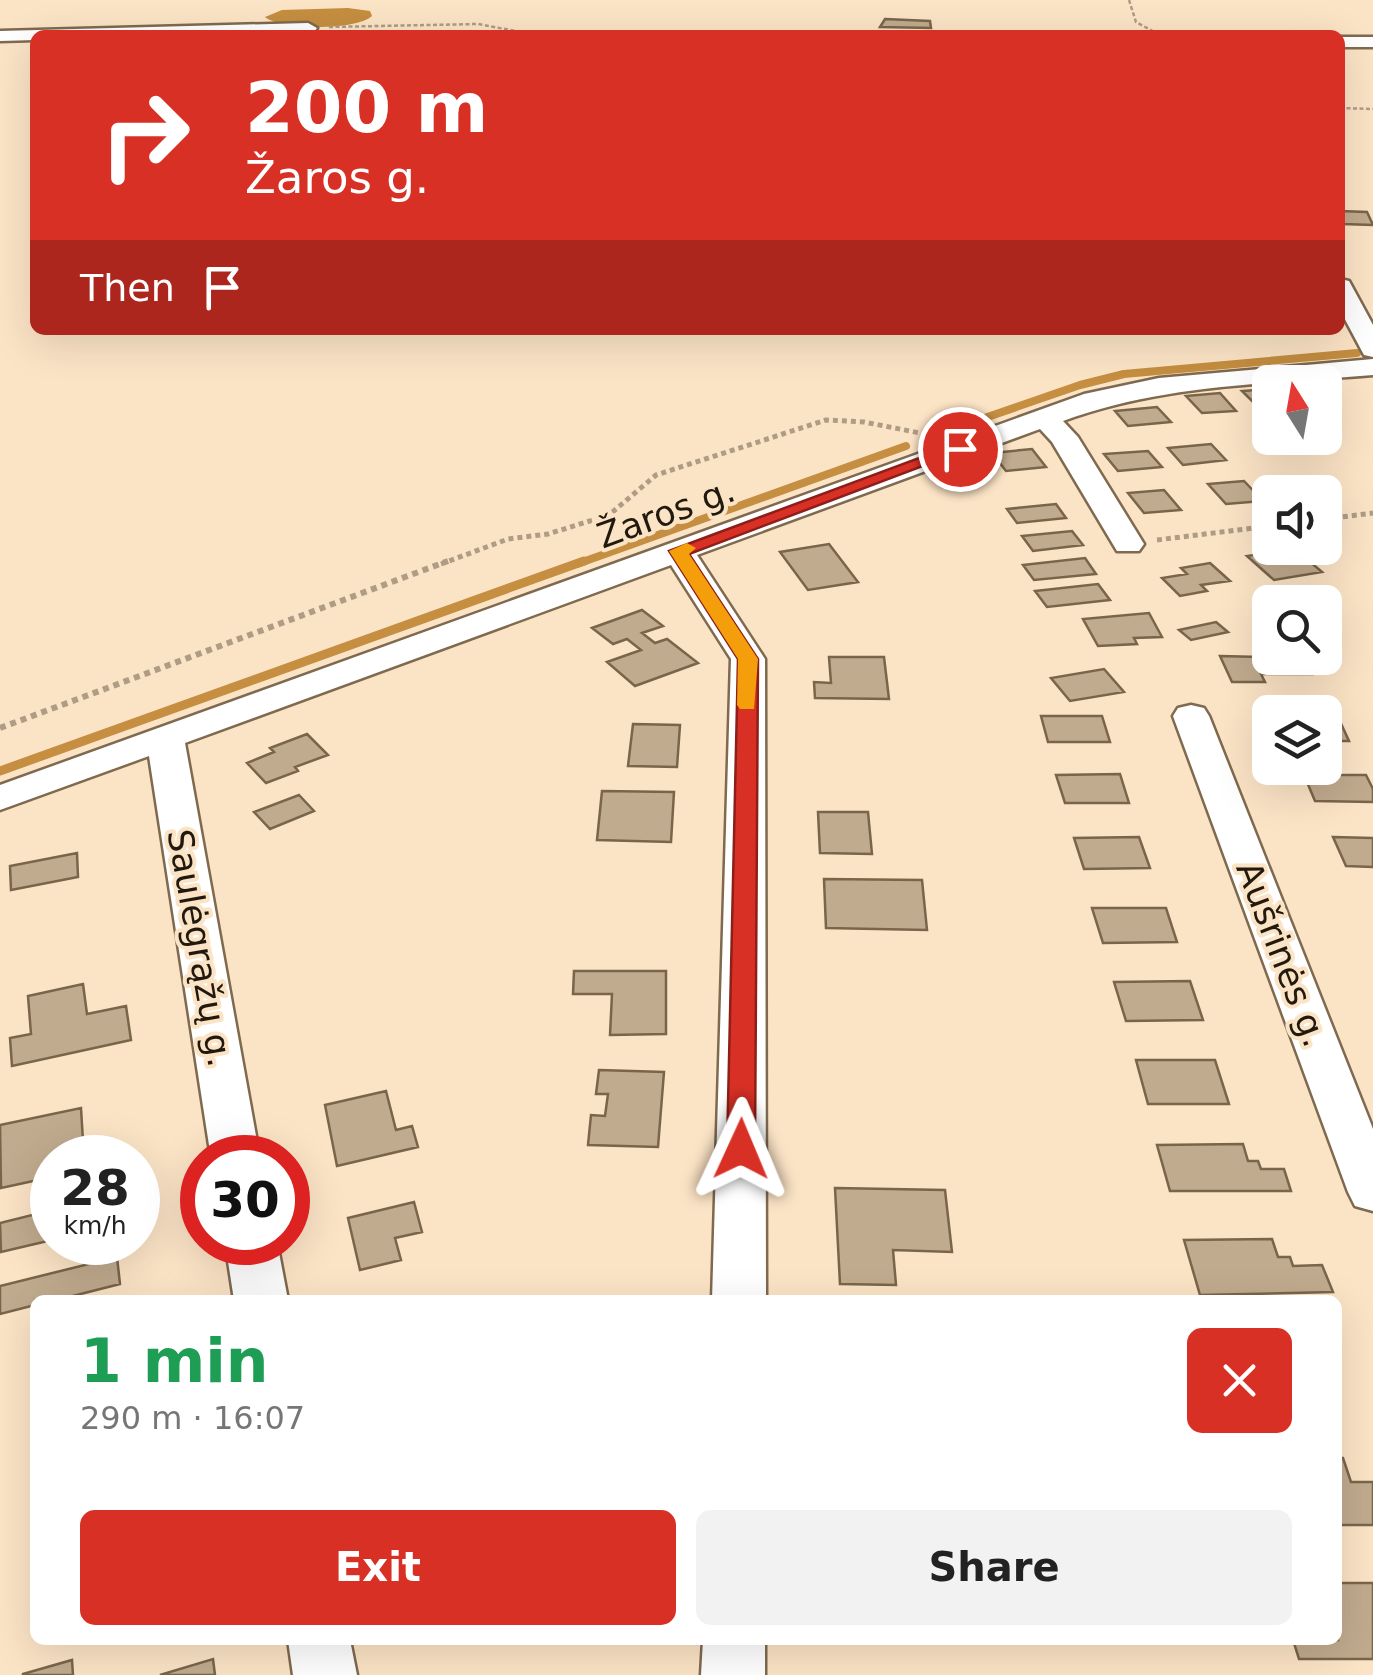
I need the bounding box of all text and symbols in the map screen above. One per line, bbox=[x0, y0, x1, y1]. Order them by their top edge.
text: 200 m bbox=[245, 67, 488, 149]
icon: right bbox=[80, 70, 210, 200]
text: Žaros g. bbox=[245, 151, 429, 204]
icon: arrive bbox=[195, 260, 250, 315]
text: Then bbox=[80, 266, 175, 310]
north arrow bbox=[1252, 365, 1342, 455]
map controls bbox=[1252, 365, 1342, 785]
pin bbox=[918, 407, 1003, 492]
icon: arrive bbox=[933, 422, 988, 477]
street label: Žaros g. bbox=[592, 469, 740, 556]
button: sound bbox=[1252, 475, 1342, 565]
button: search bbox=[1252, 585, 1342, 675]
button: layers bbox=[1252, 695, 1342, 785]
street label: Saulėgrąžų g. bbox=[159, 826, 241, 1070]
street label: Aušrinės g. bbox=[1228, 856, 1336, 1052]
position arrow bbox=[689, 1097, 793, 1201]
speed limit sign: 30 bbox=[180, 1135, 310, 1265]
text: 28 bbox=[60, 1159, 130, 1217]
text: km/h bbox=[63, 1211, 127, 1240]
text: 1 min bbox=[80, 1326, 268, 1396]
button: close bbox=[1187, 1328, 1292, 1433]
text: 290 m · 16:07 bbox=[80, 1399, 305, 1437]
button: Exit bbox=[80, 1510, 676, 1625]
button: Share bbox=[696, 1510, 1292, 1625]

